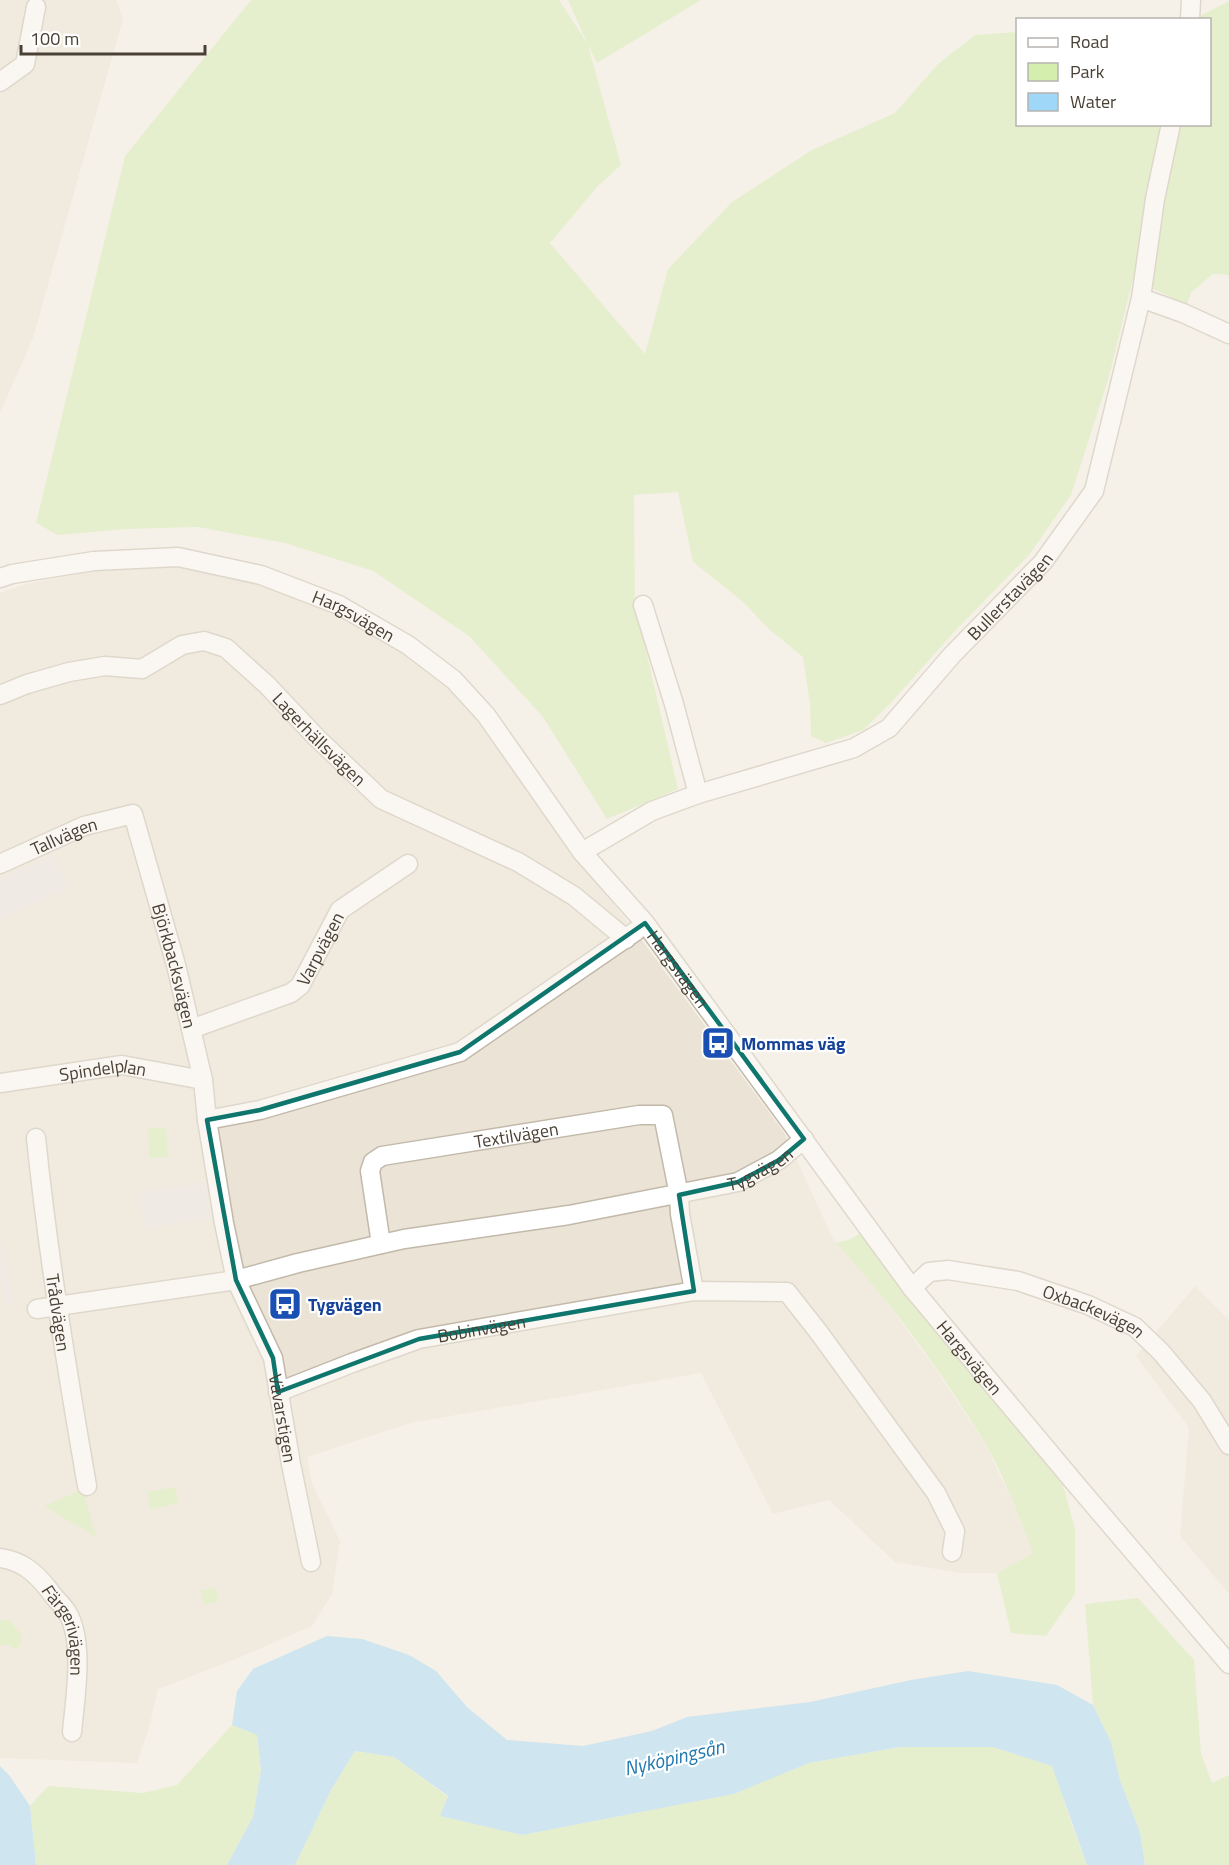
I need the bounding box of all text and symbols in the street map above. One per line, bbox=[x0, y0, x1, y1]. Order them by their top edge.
scale bar bbox=[21, 18, 206, 56]
legend bbox=[1016, 18, 1211, 126]
text: 100 m bbox=[30, 25, 79, 52]
text: Road bbox=[1070, 28, 1109, 55]
text: Park bbox=[1070, 58, 1105, 85]
text: Water bbox=[1070, 88, 1116, 115]
street label: Bullerstavägen bbox=[960, 547, 1059, 646]
street label: Hargsvägen bbox=[309, 583, 400, 648]
street label: Lagerhällsvägen bbox=[267, 686, 373, 792]
street label: Tallvägen bbox=[26, 810, 100, 862]
street label: Björkbacksvägen bbox=[146, 900, 204, 1031]
street label: Varpvägen bbox=[289, 907, 350, 990]
street label: Hargsvägen bbox=[641, 924, 716, 1013]
bus stop icon: Mommas väg bbox=[700, 1025, 736, 1061]
place label: Mommas väg bbox=[741, 1030, 846, 1057]
street label: Spindelplan bbox=[57, 1051, 149, 1088]
street label: Textilvägen bbox=[472, 1115, 560, 1155]
street label: Tygvägen bbox=[725, 1140, 799, 1197]
street label: Trådvägen bbox=[39, 1272, 78, 1353]
street label: Oxbackevägen bbox=[1039, 1277, 1152, 1344]
bus stop icon: Tygvägen bbox=[267, 1286, 303, 1322]
place label: Tygvägen bbox=[308, 1291, 382, 1318]
street label: Bobinvägen bbox=[435, 1307, 528, 1349]
street label: Hargsvägen bbox=[931, 1314, 1009, 1401]
street label: Vävarstigen bbox=[262, 1372, 304, 1465]
street label: Färgerivägen bbox=[35, 1579, 91, 1676]
water label: Nyköpingsån bbox=[621, 1730, 728, 1784]

